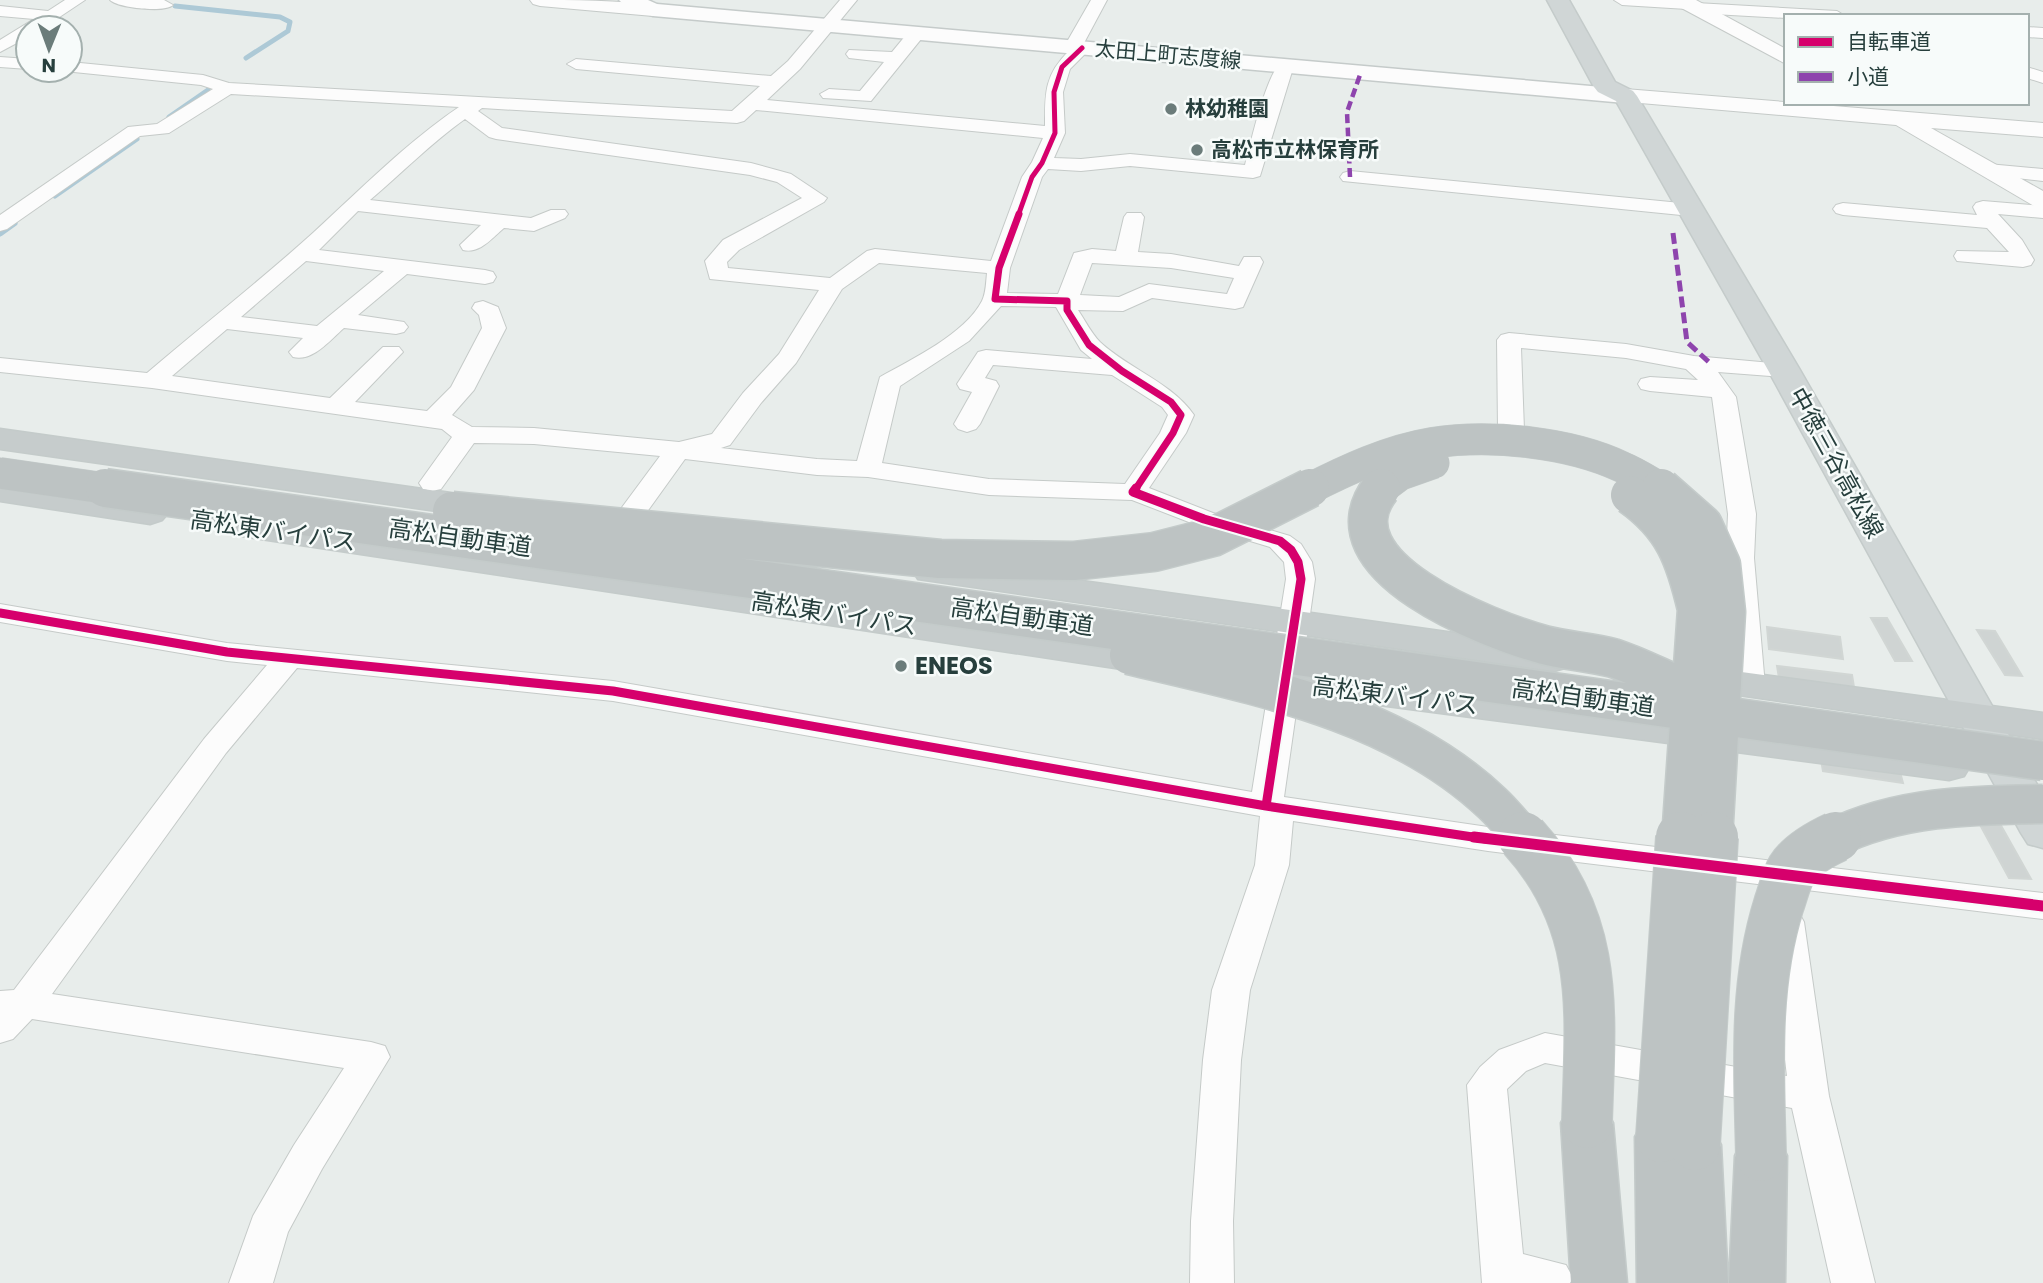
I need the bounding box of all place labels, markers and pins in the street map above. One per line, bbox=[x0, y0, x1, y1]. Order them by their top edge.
place label: 林幼稚園 bbox=[1185, 94, 1269, 123]
marker: 林幼稚園 bbox=[1163, 101, 1179, 117]
place label: 高松市立林保育所 bbox=[1211, 135, 1379, 164]
marker: 高松市立林保育所 bbox=[1189, 142, 1205, 158]
place label: ENEOS bbox=[915, 649, 993, 682]
marker: ENEOS bbox=[893, 658, 909, 674]

